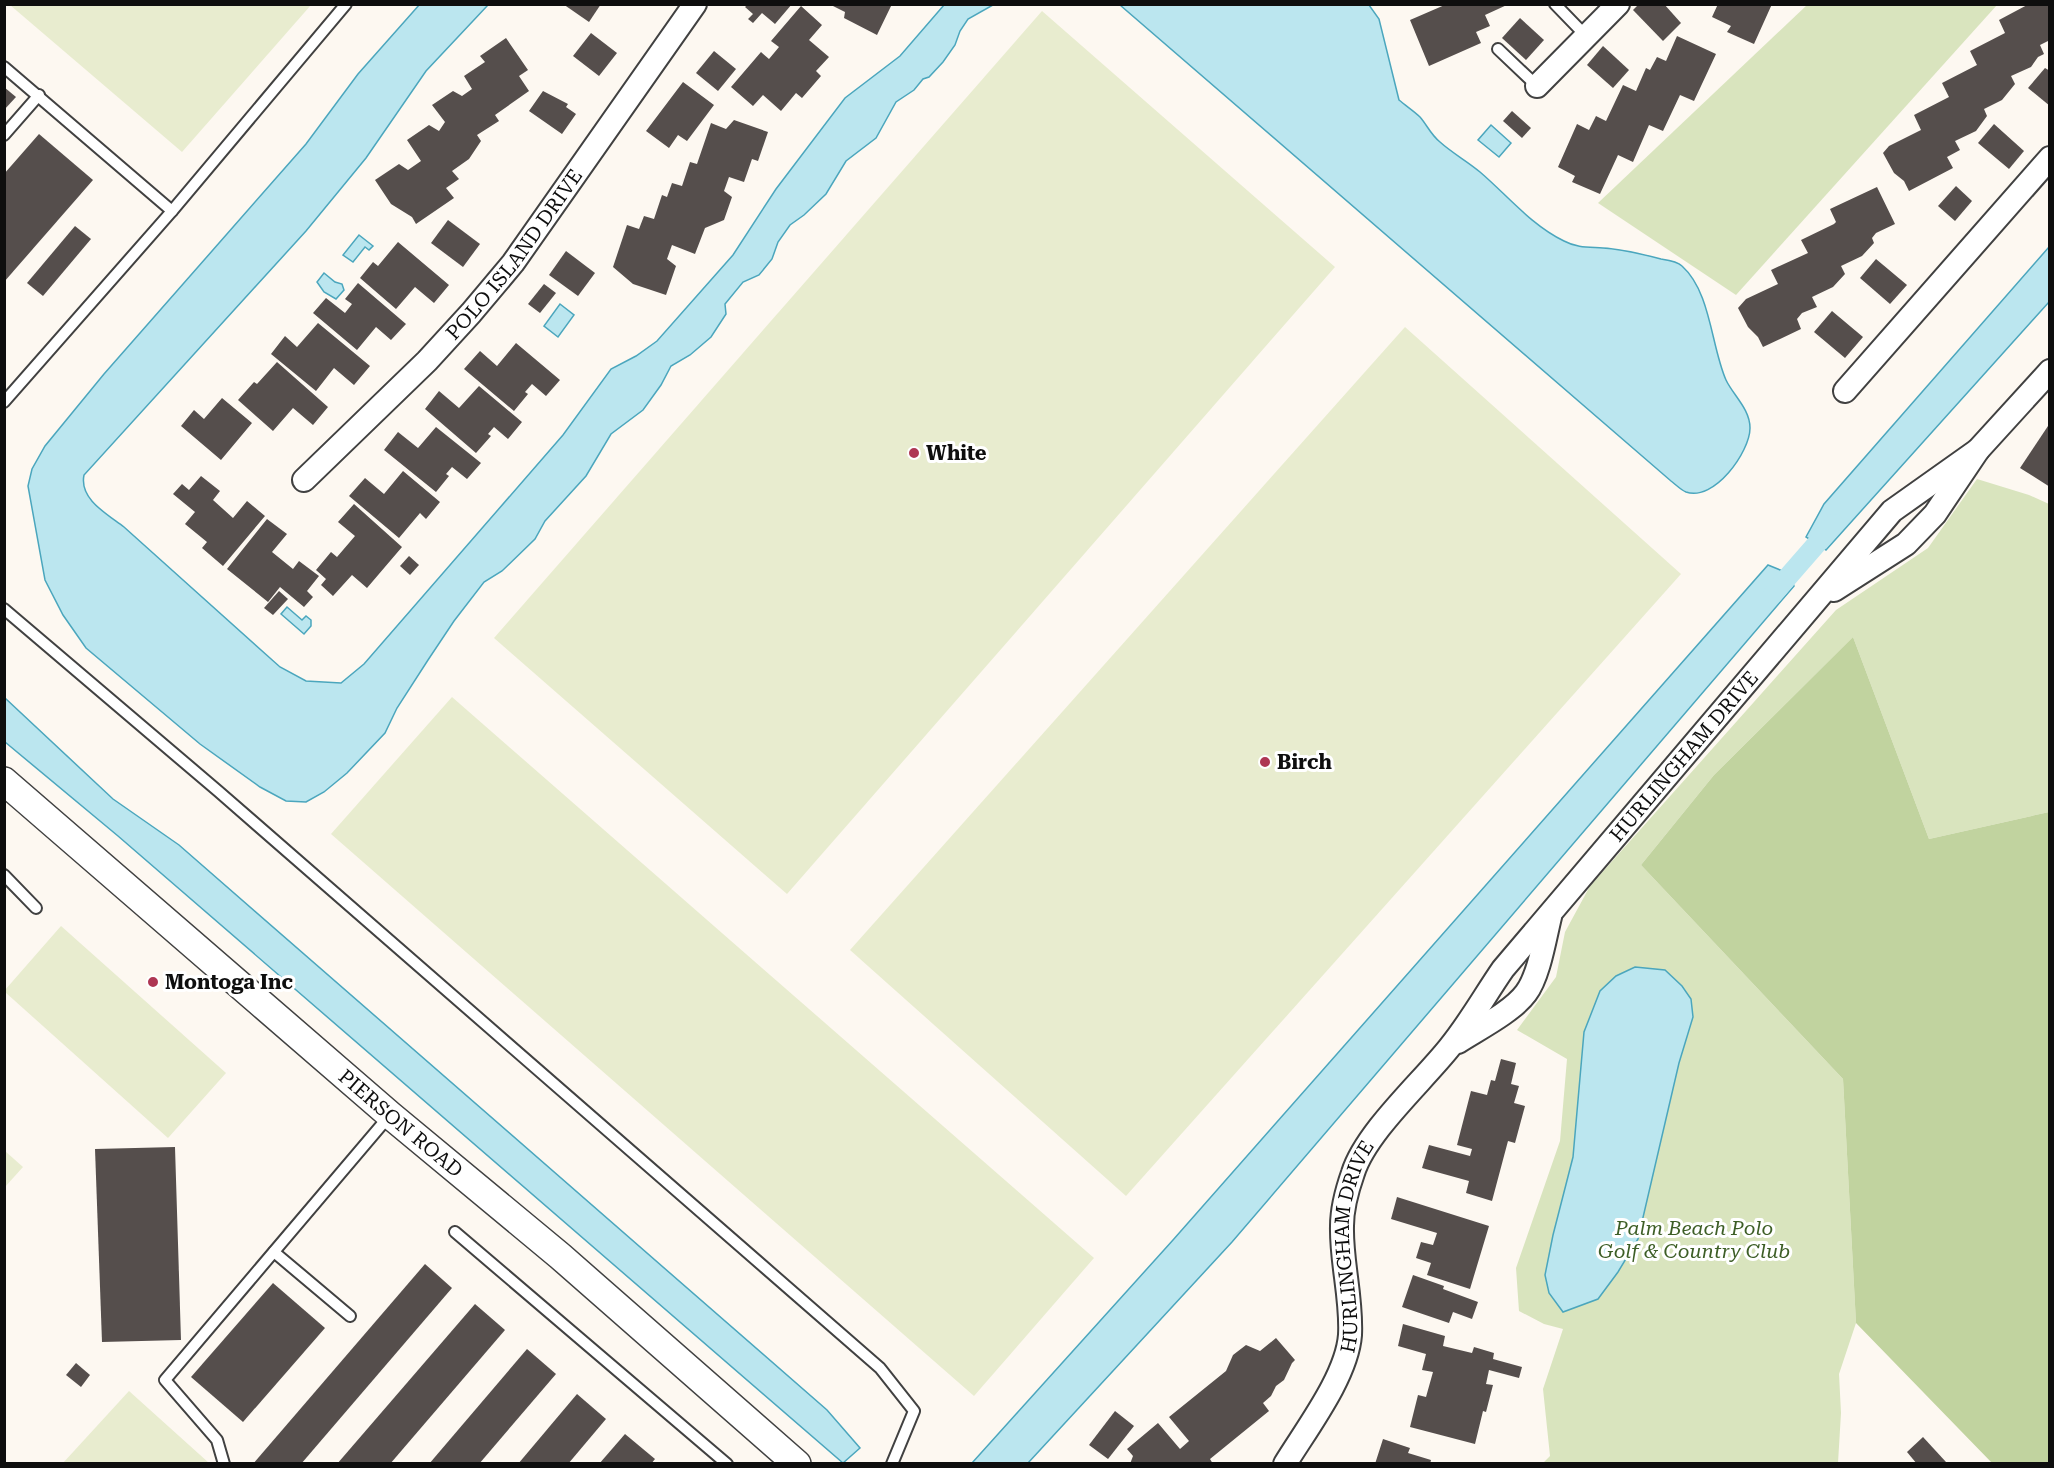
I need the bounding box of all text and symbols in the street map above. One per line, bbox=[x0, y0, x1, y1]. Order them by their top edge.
street label: POLO ISLAND DRIVE bbox=[441, 164, 587, 345]
place label: White bbox=[926, 441, 987, 465]
marker: White bbox=[907, 446, 921, 460]
street label: HURLINGHAM DRIVE bbox=[1605, 666, 1763, 846]
place label: Birch bbox=[1277, 750, 1333, 774]
marker: Birch bbox=[1258, 755, 1272, 769]
place label: Montoga Inc bbox=[165, 970, 293, 994]
marker: Montoga Inc bbox=[146, 975, 160, 989]
street label: PIERSON ROAD bbox=[334, 1064, 468, 1182]
street label: HURLINGHAM DRIVE bbox=[1330, 1136, 1379, 1355]
park label: Palm Beach Polo Golf & Country Club bbox=[1598, 1216, 1790, 1263]

